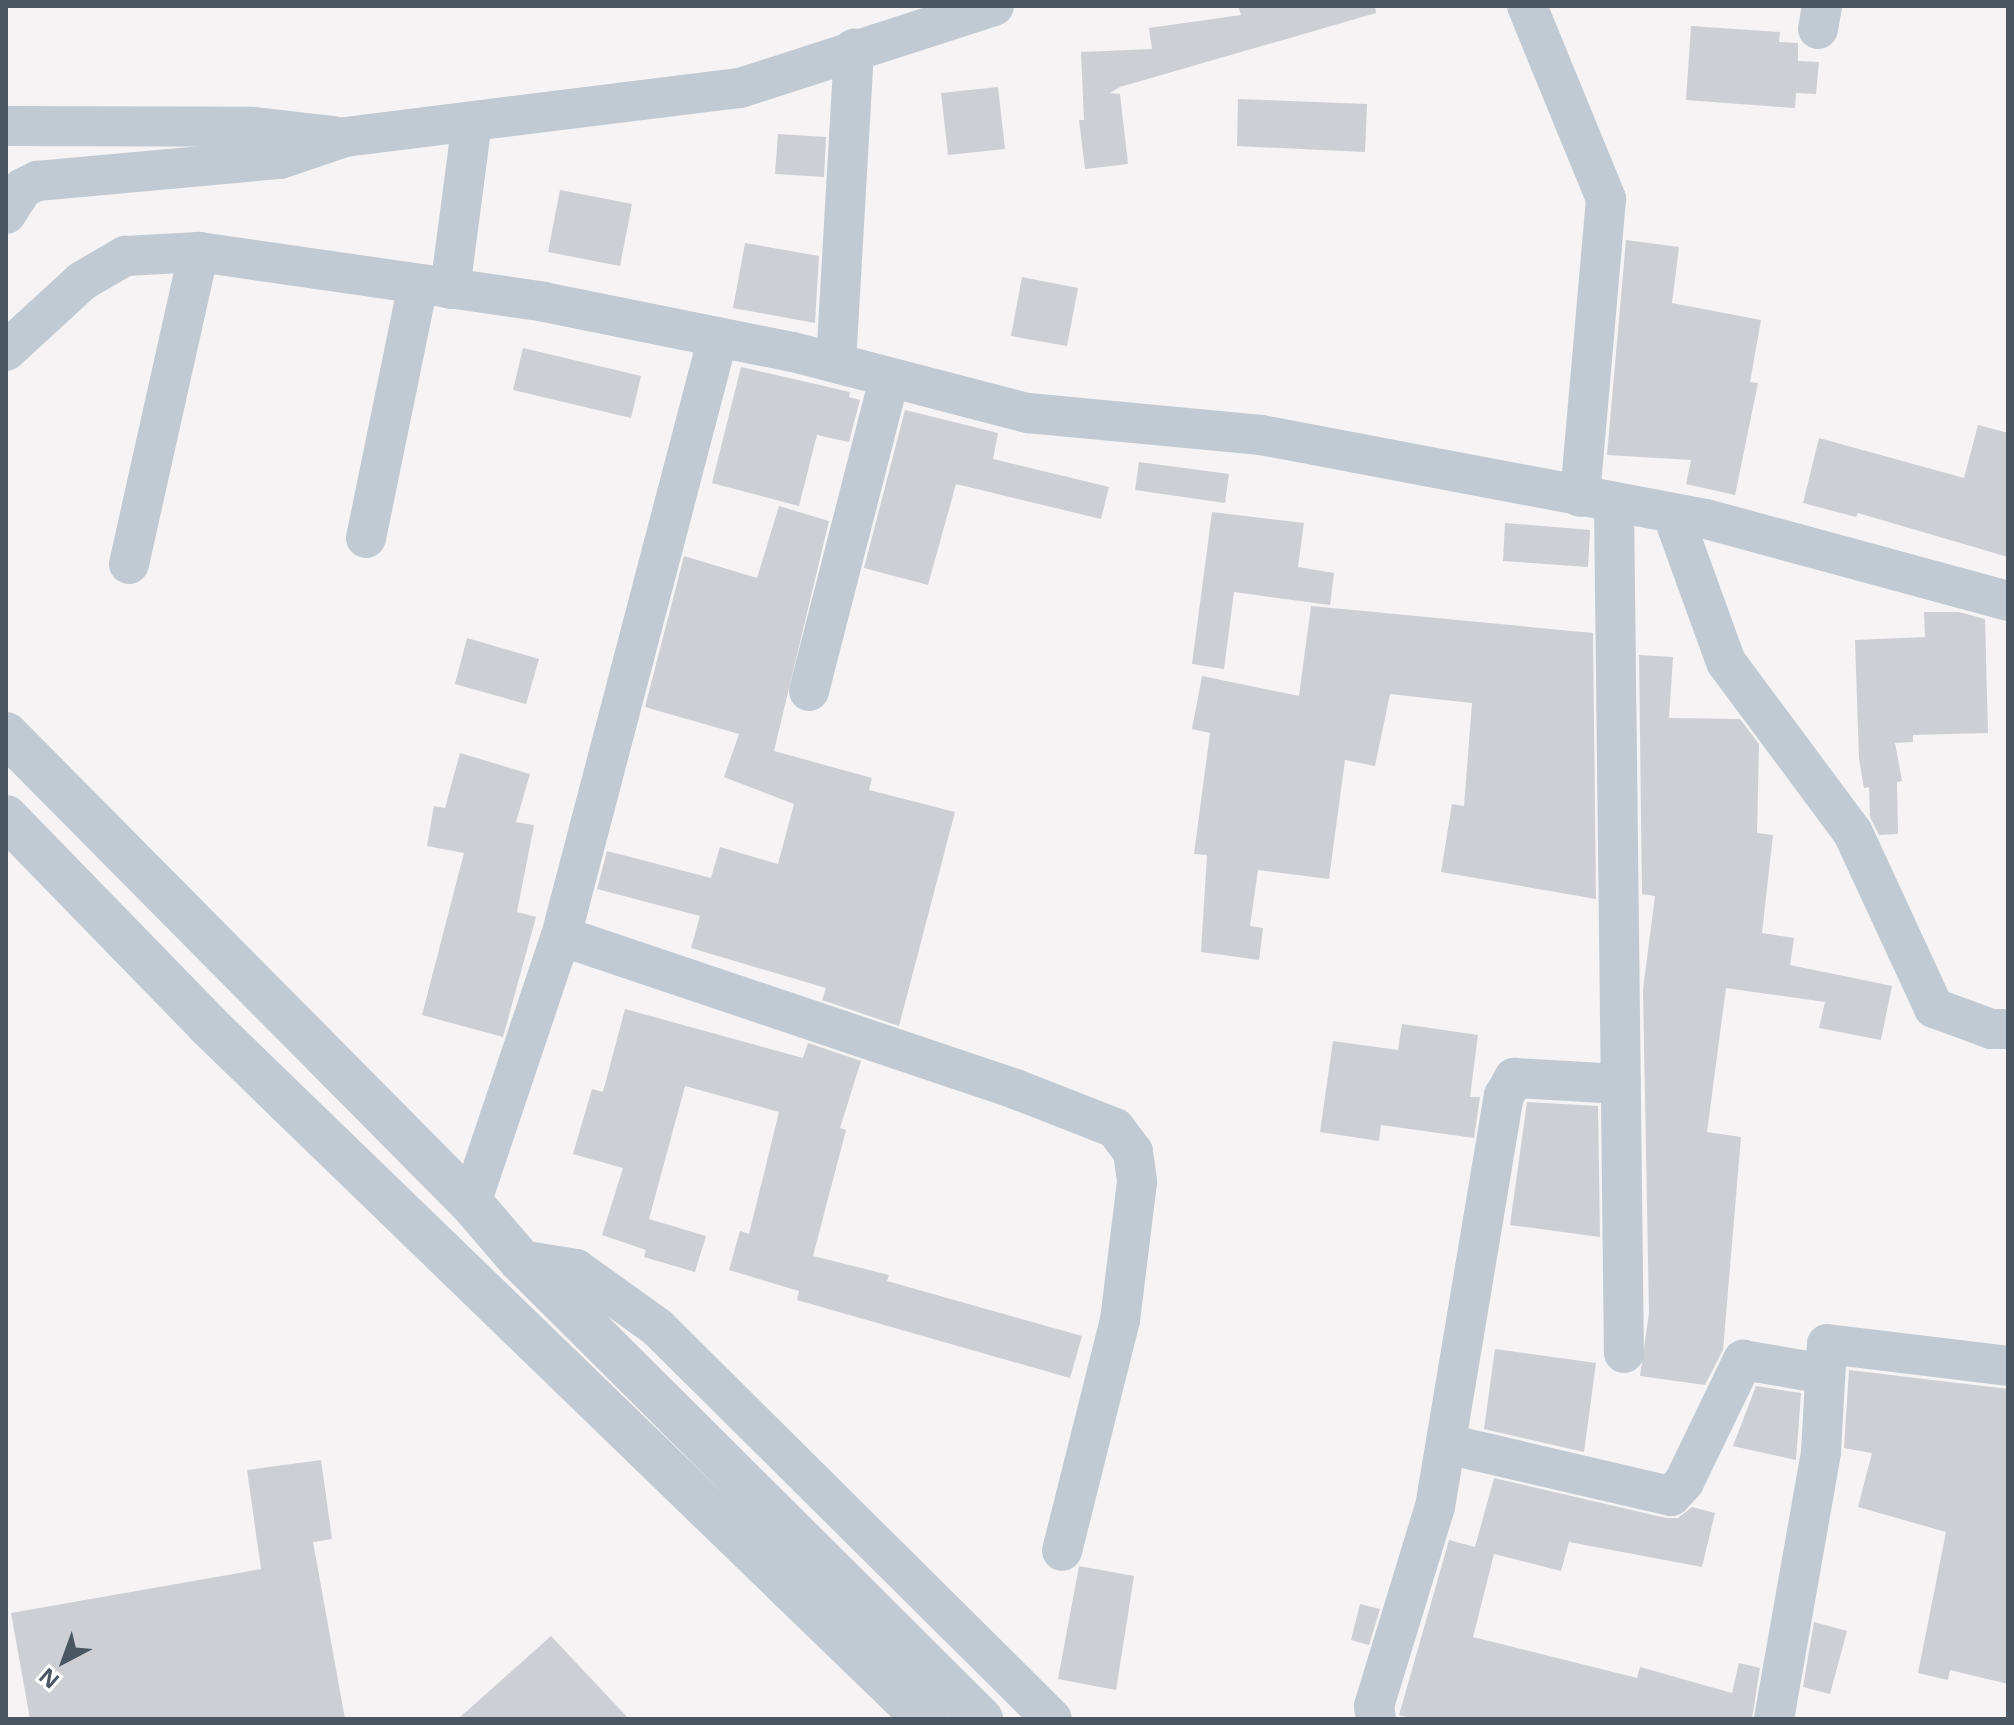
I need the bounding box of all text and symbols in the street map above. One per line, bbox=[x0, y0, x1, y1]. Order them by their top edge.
north arrow bbox=[24, 1621, 104, 1701]
text: N bbox=[32, 1662, 65, 1696]

